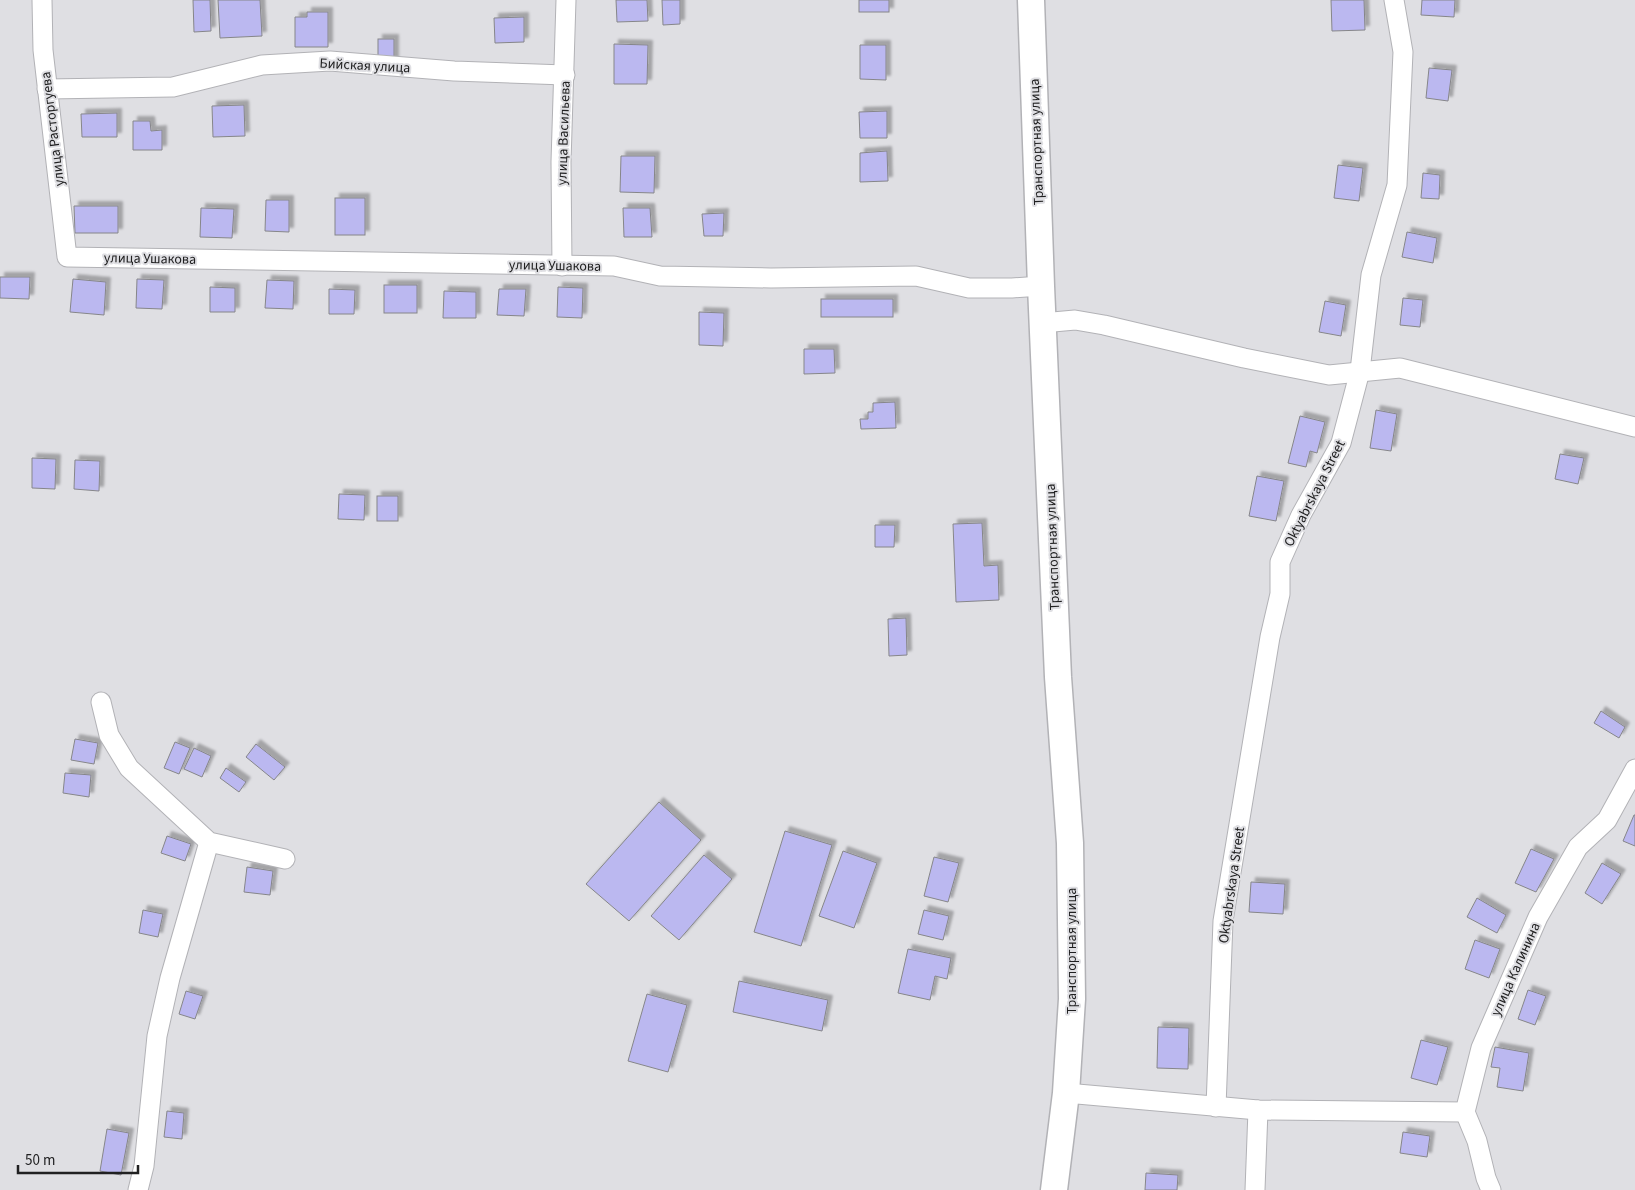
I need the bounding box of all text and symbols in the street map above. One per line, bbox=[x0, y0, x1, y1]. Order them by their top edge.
street label: Бийская улица bbox=[319, 54, 411, 78]
street label: улица Расторгуева bbox=[36, 71, 70, 187]
street label: Транспортная улица bbox=[1025, 78, 1049, 206]
street label: улица Васильева bbox=[552, 80, 576, 186]
street label: улица Ушакова bbox=[104, 248, 196, 270]
street label: улица Ушакова bbox=[509, 255, 601, 277]
street label: Oktyabrskaya Street bbox=[1279, 436, 1351, 550]
street label: Транспортная улица bbox=[1041, 483, 1065, 611]
street label: Oktyabrskaya Street bbox=[1214, 825, 1250, 945]
street label: Транспортная улица bbox=[1062, 888, 1082, 1014]
street label: улица Калинина bbox=[1486, 919, 1546, 1019]
scale bar bbox=[18, 1142, 138, 1174]
text: 50 m bbox=[25, 1150, 55, 1171]

